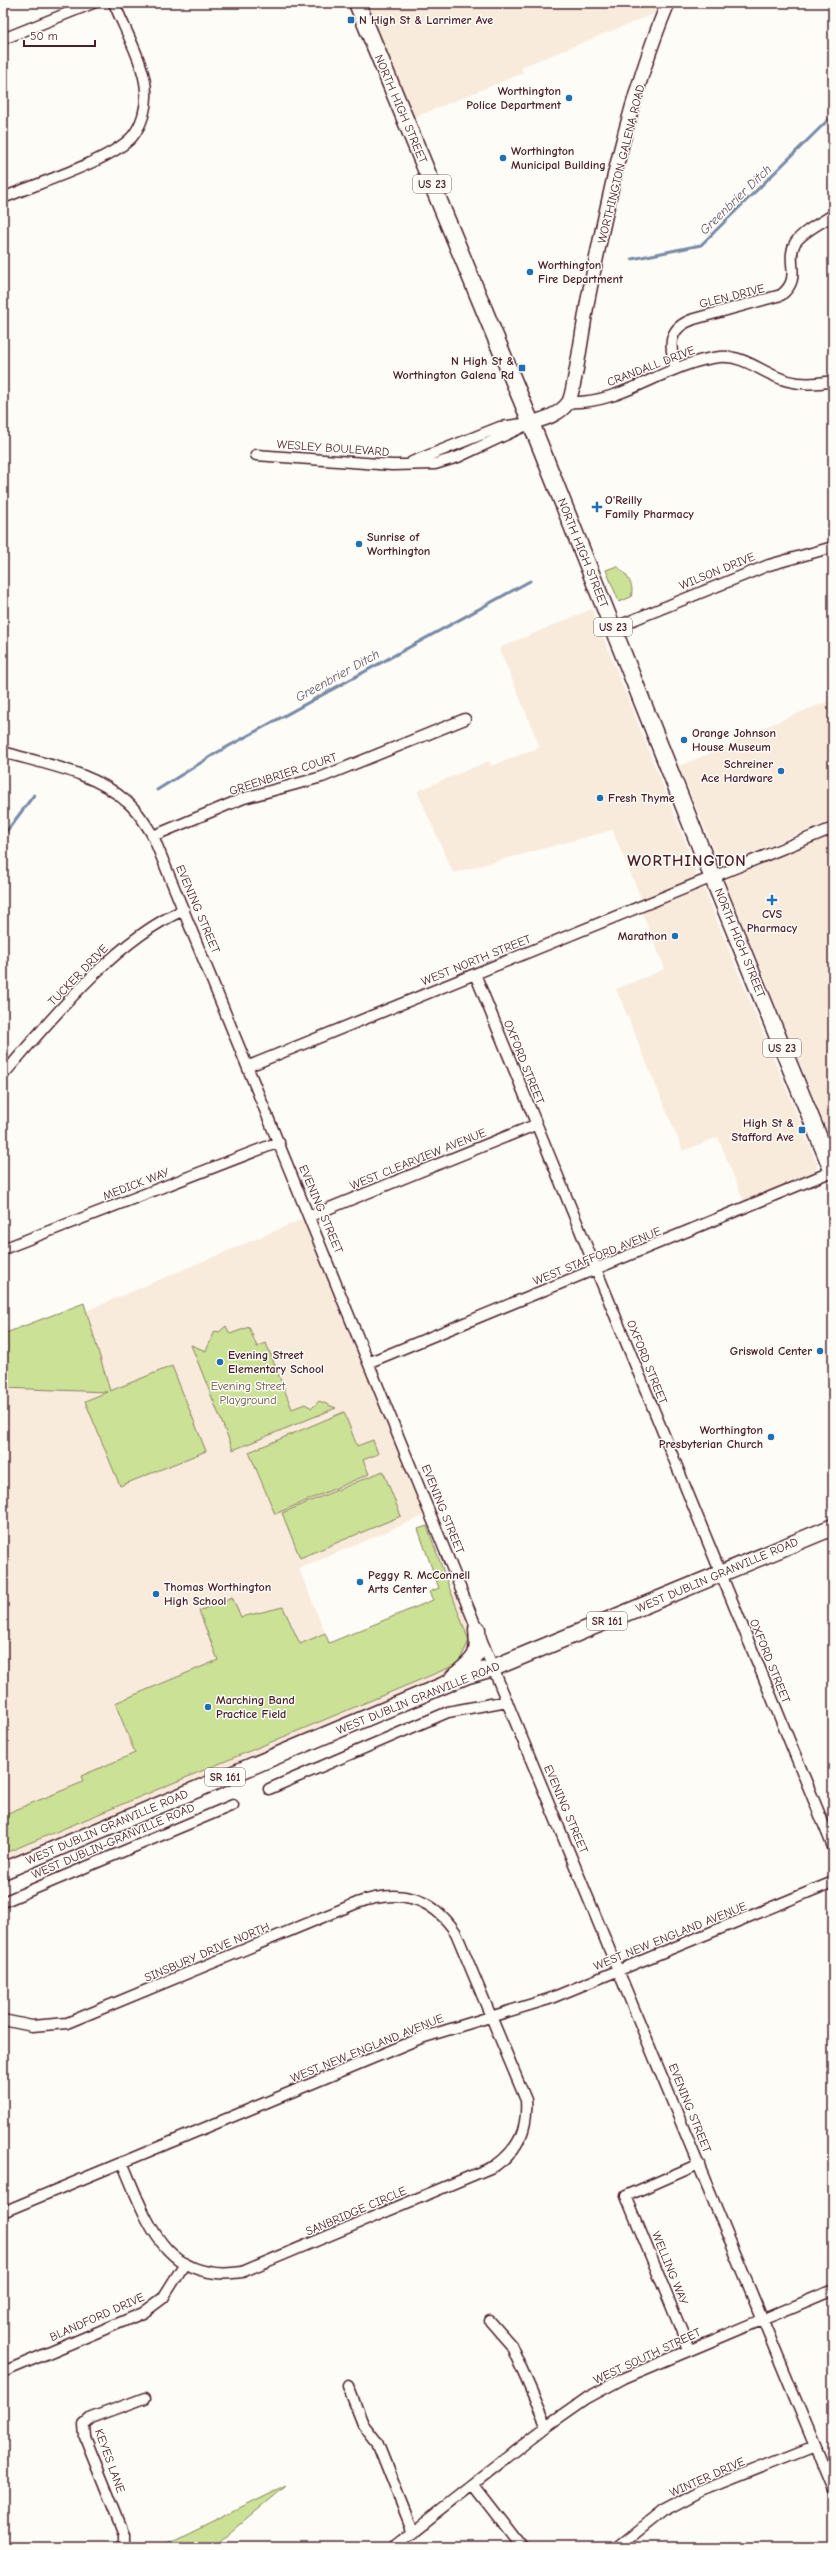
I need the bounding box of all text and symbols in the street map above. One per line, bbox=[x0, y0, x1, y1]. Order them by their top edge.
place label: N High St & Larrimer Ave bbox=[359, 13, 493, 27]
marker: N High St & Larrimer Ave bbox=[346, 15, 356, 25]
scale bar bbox=[24, 22, 95, 48]
text: 50 m bbox=[30, 29, 58, 43]
street label: NORTH HIGH STREET bbox=[372, 53, 431, 166]
street label: WORTHINGTON GALENA ROAD bbox=[594, 83, 648, 245]
place label: Worthington Police Department bbox=[466, 84, 562, 112]
marker: Worthington Police Department bbox=[564, 93, 574, 103]
place label: Worthington Municipal Building bbox=[511, 144, 606, 172]
marker: Worthington Municipal Building bbox=[498, 153, 508, 163]
water label: Greenbrier Ditch bbox=[696, 161, 774, 237]
road number: US 23 bbox=[413, 175, 451, 193]
place label: Worthington Fire Department bbox=[538, 258, 624, 286]
marker: Worthington Fire Department bbox=[525, 267, 535, 277]
street label: GLEN DRIVE bbox=[698, 281, 766, 311]
street label: CRANDALL DRIVE bbox=[605, 343, 697, 389]
place label: N High St & Worthington Galena Rd bbox=[393, 354, 514, 382]
marker: N High St & Worthington Galena Rd bbox=[517, 363, 527, 373]
street label: WESLEY BOULEVARD bbox=[276, 437, 390, 459]
place label: O'Reilly Family Pharmacy bbox=[605, 493, 694, 521]
street label: NORTH HIGH STREET bbox=[555, 496, 612, 610]
marker: O'Reilly Family Pharmacy bbox=[592, 502, 602, 512]
place label: Sunrise of Worthington bbox=[367, 530, 430, 558]
marker: Sunrise of Worthington bbox=[354, 539, 364, 549]
street label: WILSON DRIVE bbox=[677, 549, 757, 593]
road number: US 23 bbox=[594, 618, 632, 636]
water label: Greenbrier Ditch bbox=[293, 646, 382, 705]
place label: Orange Johnson House Museum bbox=[692, 726, 776, 754]
marker: Orange Johnson House Museum bbox=[679, 735, 689, 745]
street label: GREENBRIER COURT bbox=[227, 750, 339, 798]
place label: Schreiner Ace Hardware bbox=[701, 757, 773, 785]
marker: Schreiner Ace Hardware bbox=[776, 766, 786, 776]
place label: Fresh Thyme bbox=[608, 791, 675, 805]
marker: Fresh Thyme bbox=[595, 793, 605, 803]
district label: WORTHINGTON bbox=[627, 852, 747, 870]
street label: EVENING STREET bbox=[173, 863, 223, 956]
street label: NORTH HIGH STREET bbox=[712, 886, 769, 1000]
marker: CVS Pharmacy bbox=[767, 895, 777, 905]
place label: CVS Pharmacy bbox=[747, 907, 798, 935]
place label: Marathon bbox=[618, 929, 667, 943]
street label: WEST NORTH STREET bbox=[419, 931, 534, 988]
marker: Marathon bbox=[670, 931, 680, 941]
street label: TUCKER DRIVE bbox=[45, 941, 111, 1009]
street label: OXFORD STREET bbox=[501, 1018, 548, 1107]
road number: US 23 bbox=[763, 1039, 801, 1057]
place label: High St & Stafford Ave bbox=[732, 1116, 794, 1144]
street label: WEST CLEARVIEW AVENUE bbox=[348, 1125, 488, 1193]
marker: High St & Stafford Ave bbox=[797, 1125, 807, 1135]
street label: EVENING STREET bbox=[296, 1163, 346, 1256]
street label: MEDICK WAY bbox=[101, 1165, 172, 1203]
street label: WEST STAFFORD AVENUE bbox=[531, 1224, 663, 1288]
street label: OXFORD STREET bbox=[624, 1318, 671, 1407]
place label: Griswold Center bbox=[730, 1344, 812, 1358]
marker: Griswold Center bbox=[815, 1346, 825, 1356]
place label: Evening Street Elementary School bbox=[228, 1348, 324, 1376]
marker: Evening Street Elementary School bbox=[215, 1357, 225, 1367]
park label: Evening Street Playground bbox=[211, 1379, 286, 1407]
place label: Worthington Presbyterian Church bbox=[659, 1423, 763, 1451]
marker: Worthington Presbyterian Church bbox=[766, 1432, 776, 1442]
street label: EVENING STREET bbox=[419, 1462, 468, 1556]
street label: WEST DUBLIN GRANVILLE ROAD bbox=[634, 1534, 800, 1616]
place label: Peggy R. McConnell Arts Center bbox=[368, 1568, 470, 1596]
marker: Peggy R. McConnell Arts Center bbox=[355, 1577, 365, 1587]
place label: Thomas Worthington High School bbox=[164, 1580, 271, 1608]
marker: Thomas Worthington High School bbox=[151, 1589, 161, 1599]
road number: SR 161 bbox=[587, 1612, 627, 1630]
street label: OXFORD STREET bbox=[747, 1617, 794, 1706]
street label: WEST DUBLIN GRANVILLE ROAD bbox=[334, 1659, 502, 1737]
place label: Marching Band Practice Field bbox=[216, 1693, 295, 1721]
marker: Marching Band Practice Field bbox=[203, 1702, 213, 1712]
street label: EVENING STREET bbox=[541, 1763, 591, 1856]
road number: SR 161 bbox=[205, 1768, 245, 1786]
street label: WEST DUBLIN GRANVILLE ROAD bbox=[24, 1786, 190, 1868]
street label: WEST DUBLIN-GRANVILLE ROAD bbox=[29, 1800, 197, 1882]
street label: WEST NEW ENGLAND AVENUE bbox=[591, 1899, 749, 1973]
street label: SINSBURY DRIVE NORTH bbox=[142, 1919, 272, 1985]
street label: WEST NEW ENGLAND AVENUE bbox=[288, 2011, 446, 2085]
street label: EVENING STREET bbox=[666, 2061, 715, 2155]
street label: SANBRIDGE CIRCLE bbox=[304, 2183, 408, 2239]
street label: WELLING WAY bbox=[649, 2229, 691, 2308]
street label: BLANDFORD DRIVE bbox=[48, 2290, 146, 2344]
street label: WEST SOUTH STREET bbox=[591, 2325, 704, 2387]
street label: KEYES LANE bbox=[92, 2427, 128, 2495]
street label: WINTER DRIVE bbox=[667, 2454, 747, 2500]

